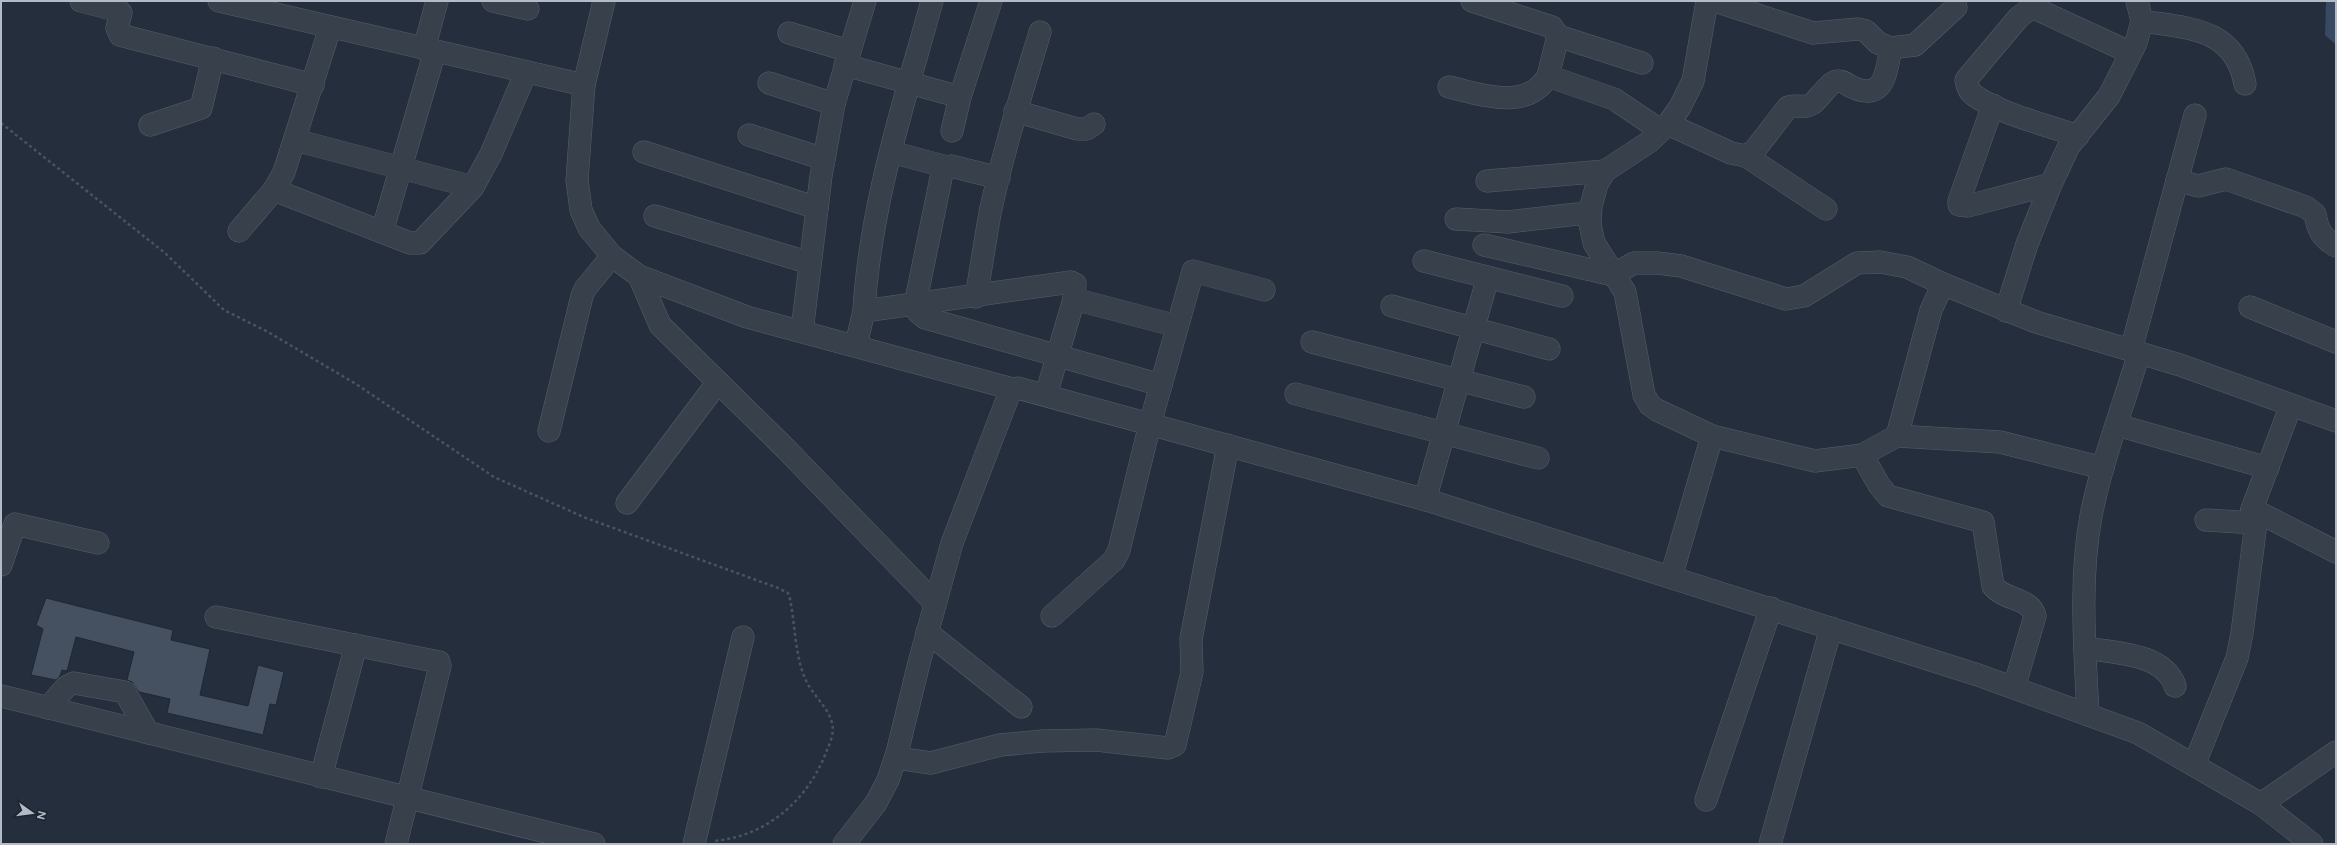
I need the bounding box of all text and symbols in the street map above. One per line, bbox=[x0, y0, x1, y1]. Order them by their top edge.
north arrow bbox=[12, 793, 52, 833]
text: N bbox=[34, 810, 49, 821]

